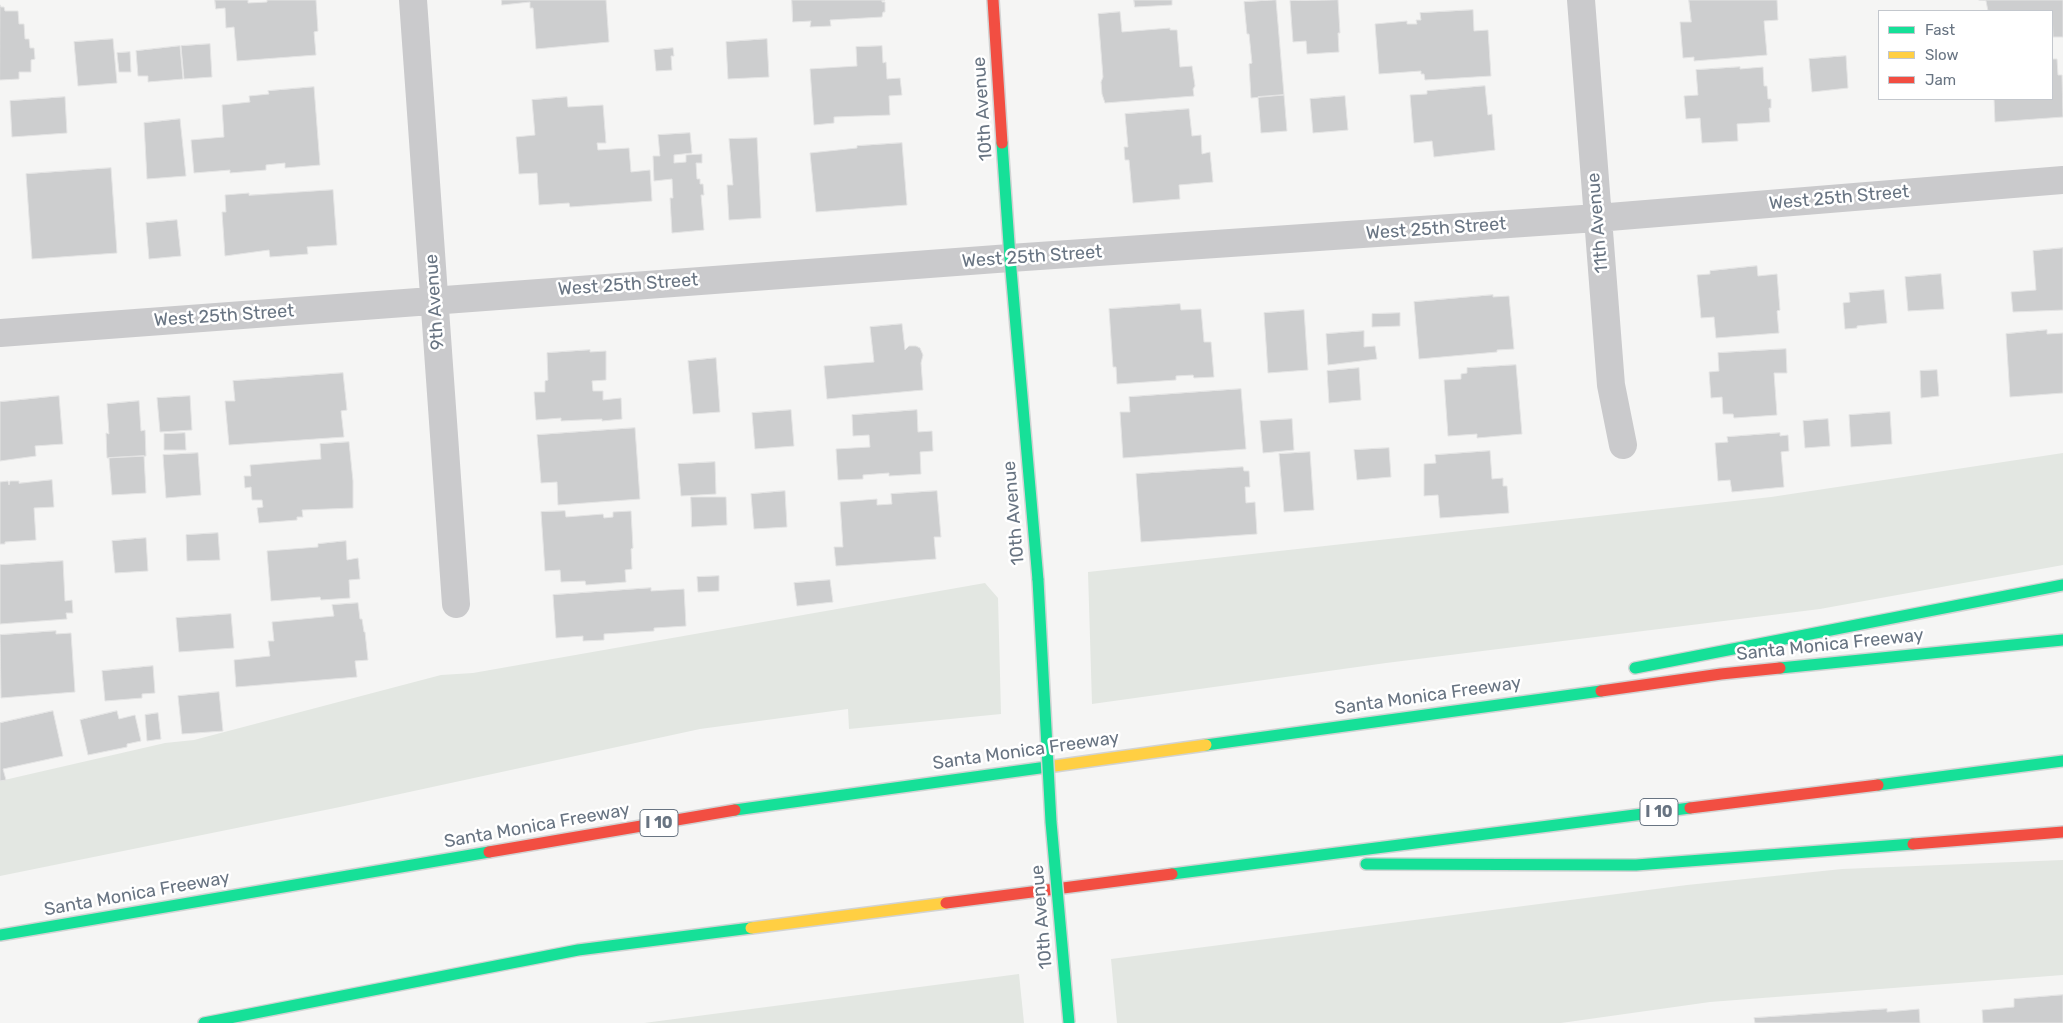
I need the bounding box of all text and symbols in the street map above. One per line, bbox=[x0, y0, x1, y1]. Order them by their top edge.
legend bbox=[1878, 10, 2053, 100]
text: Fast bbox=[1925, 21, 1955, 39]
text: Slow bbox=[1925, 46, 1958, 64]
street label: 10th Avenue bbox=[969, 56, 997, 162]
text: Jam bbox=[1925, 71, 1956, 89]
street label: 11th Avenue bbox=[1583, 172, 1613, 274]
street label: West 25th Street bbox=[1768, 181, 1910, 215]
street label: West 25th Street bbox=[1365, 213, 1507, 245]
street label: West 25th Street bbox=[961, 241, 1103, 273]
street label: 9th Avenue bbox=[421, 253, 449, 351]
street label: West 25th Street bbox=[557, 269, 699, 301]
street label: West 25th Street bbox=[153, 300, 295, 332]
street label: 10th Avenue bbox=[999, 460, 1029, 566]
street label: Santa Monica Freeway bbox=[1735, 624, 1925, 666]
street label: Santa Monica Freeway bbox=[1333, 672, 1523, 720]
street label: Santa Monica Freeway bbox=[931, 727, 1121, 775]
street label: Santa Monica Freeway bbox=[442, 799, 632, 853]
road number: I 10 bbox=[1640, 799, 1678, 826]
road number: I 10 bbox=[640, 810, 678, 836]
street label: 10th Avenue bbox=[1027, 864, 1057, 970]
street label: Santa Monica Freeway bbox=[42, 867, 232, 921]

